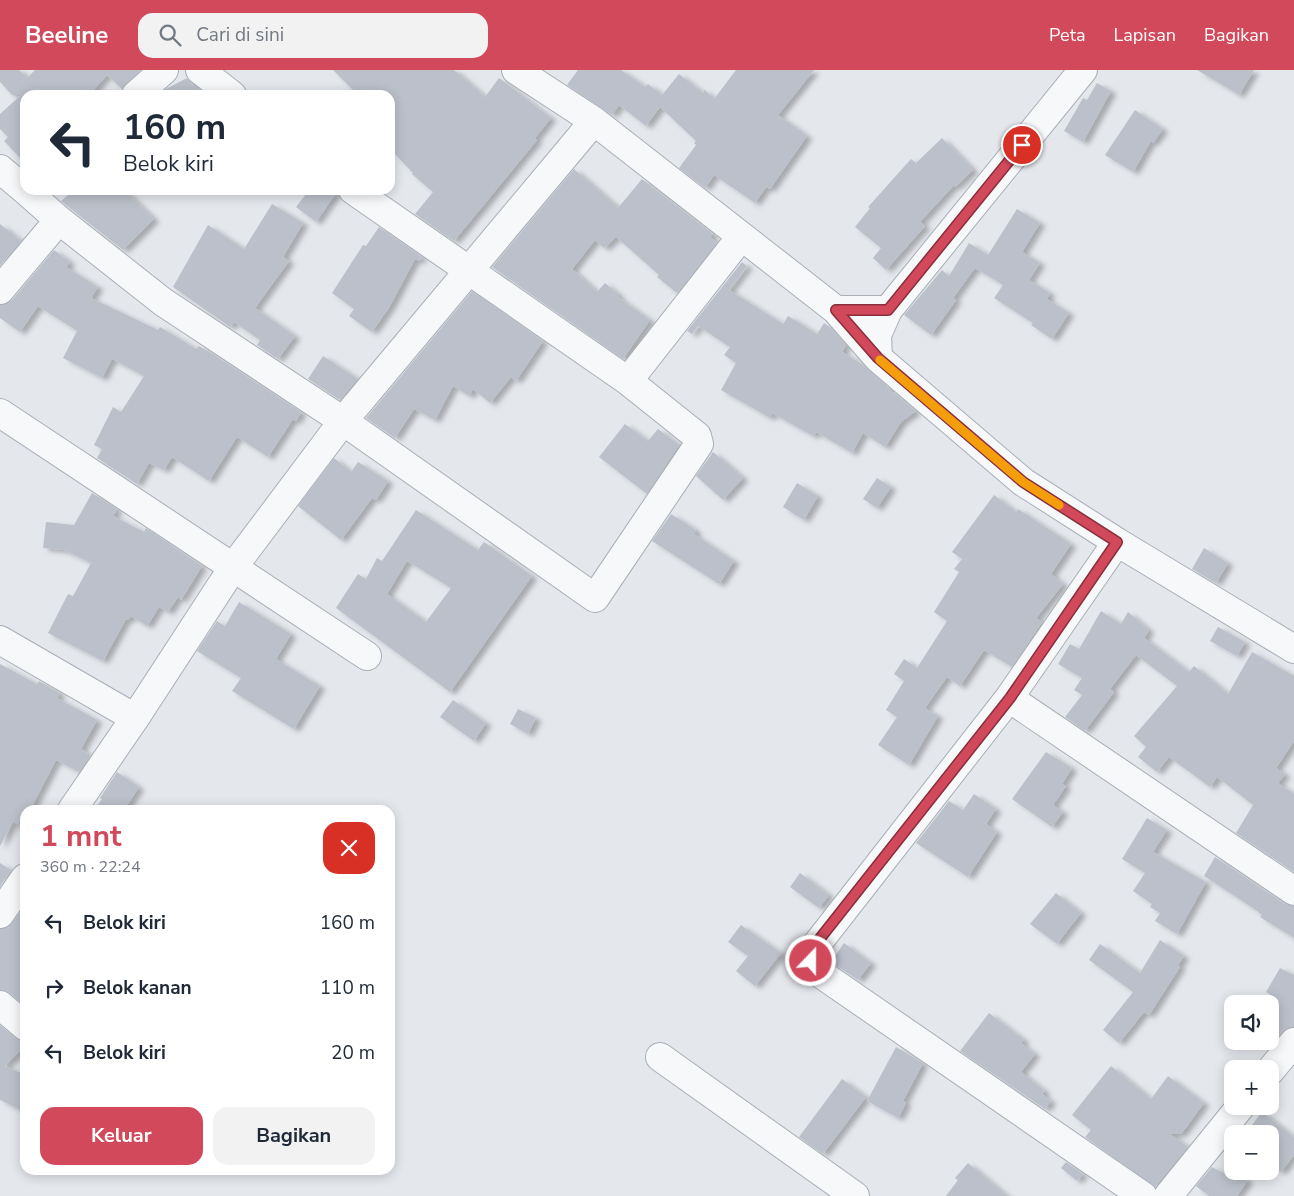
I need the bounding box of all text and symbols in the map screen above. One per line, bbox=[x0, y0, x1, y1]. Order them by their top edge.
search box bbox=[138, 13, 488, 58]
text: Beeline bbox=[25, 19, 108, 51]
icon: search bbox=[156, 21, 184, 49]
text: Cari di sini bbox=[196, 22, 284, 48]
text: Peta bbox=[1049, 23, 1085, 47]
text: Lapisan bbox=[1113, 23, 1176, 47]
text: Bagikan bbox=[1204, 23, 1269, 47]
text: 160 m bbox=[123, 104, 226, 151]
icon: left bbox=[40, 110, 105, 175]
pin bbox=[1001, 124, 1043, 166]
icon: arrive bbox=[1008, 131, 1036, 159]
text: Belok kiri bbox=[123, 149, 214, 179]
text: 1 mnt bbox=[40, 816, 121, 857]
button: close bbox=[323, 822, 375, 874]
text: 360 m · 22:24 bbox=[40, 856, 141, 878]
icon: left bbox=[40, 909, 68, 937]
text: Belok kiri bbox=[83, 910, 166, 936]
text: 160 m bbox=[320, 910, 375, 936]
position arrow bbox=[784, 934, 836, 986]
icon: right bbox=[40, 974, 68, 1002]
text: Belok kanan bbox=[83, 975, 192, 1001]
text: 110 m bbox=[320, 975, 375, 1001]
map controls bbox=[1224, 995, 1279, 1180]
button: sound bbox=[1224, 995, 1279, 1050]
icon: left bbox=[40, 1039, 68, 1067]
text: Belok kiri bbox=[83, 1040, 166, 1066]
text: 20 m bbox=[331, 1040, 375, 1066]
button: + bbox=[1224, 1060, 1279, 1115]
button: Keluar bbox=[40, 1107, 203, 1165]
button: Bagikan bbox=[213, 1107, 375, 1165]
button: − bbox=[1224, 1125, 1279, 1180]

